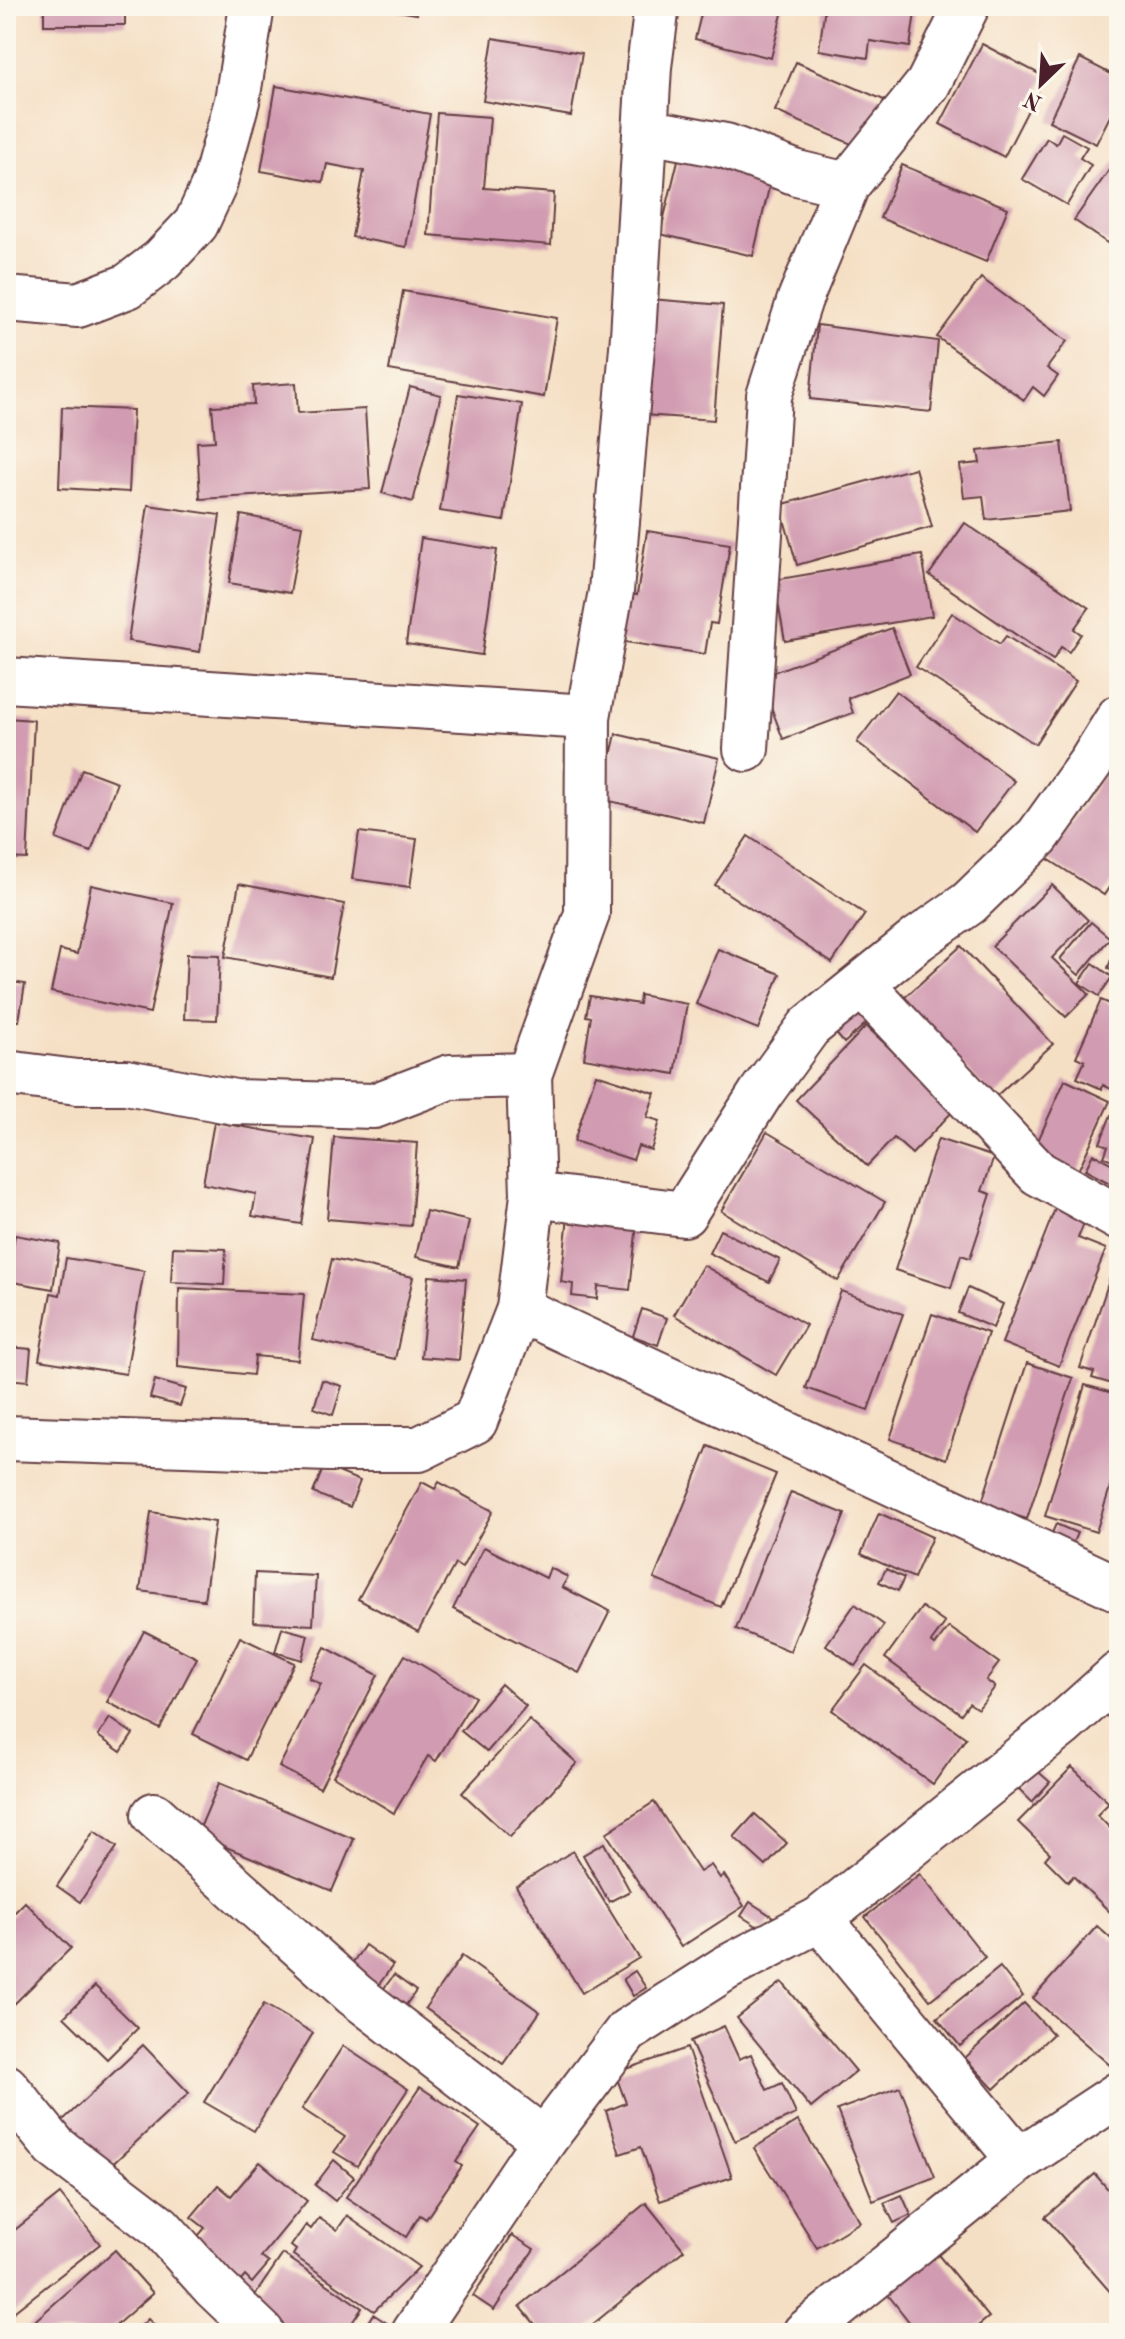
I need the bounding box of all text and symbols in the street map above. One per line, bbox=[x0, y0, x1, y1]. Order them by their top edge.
north arrow bbox=[1001, 44, 1081, 124]
text: N bbox=[1021, 87, 1046, 114]

